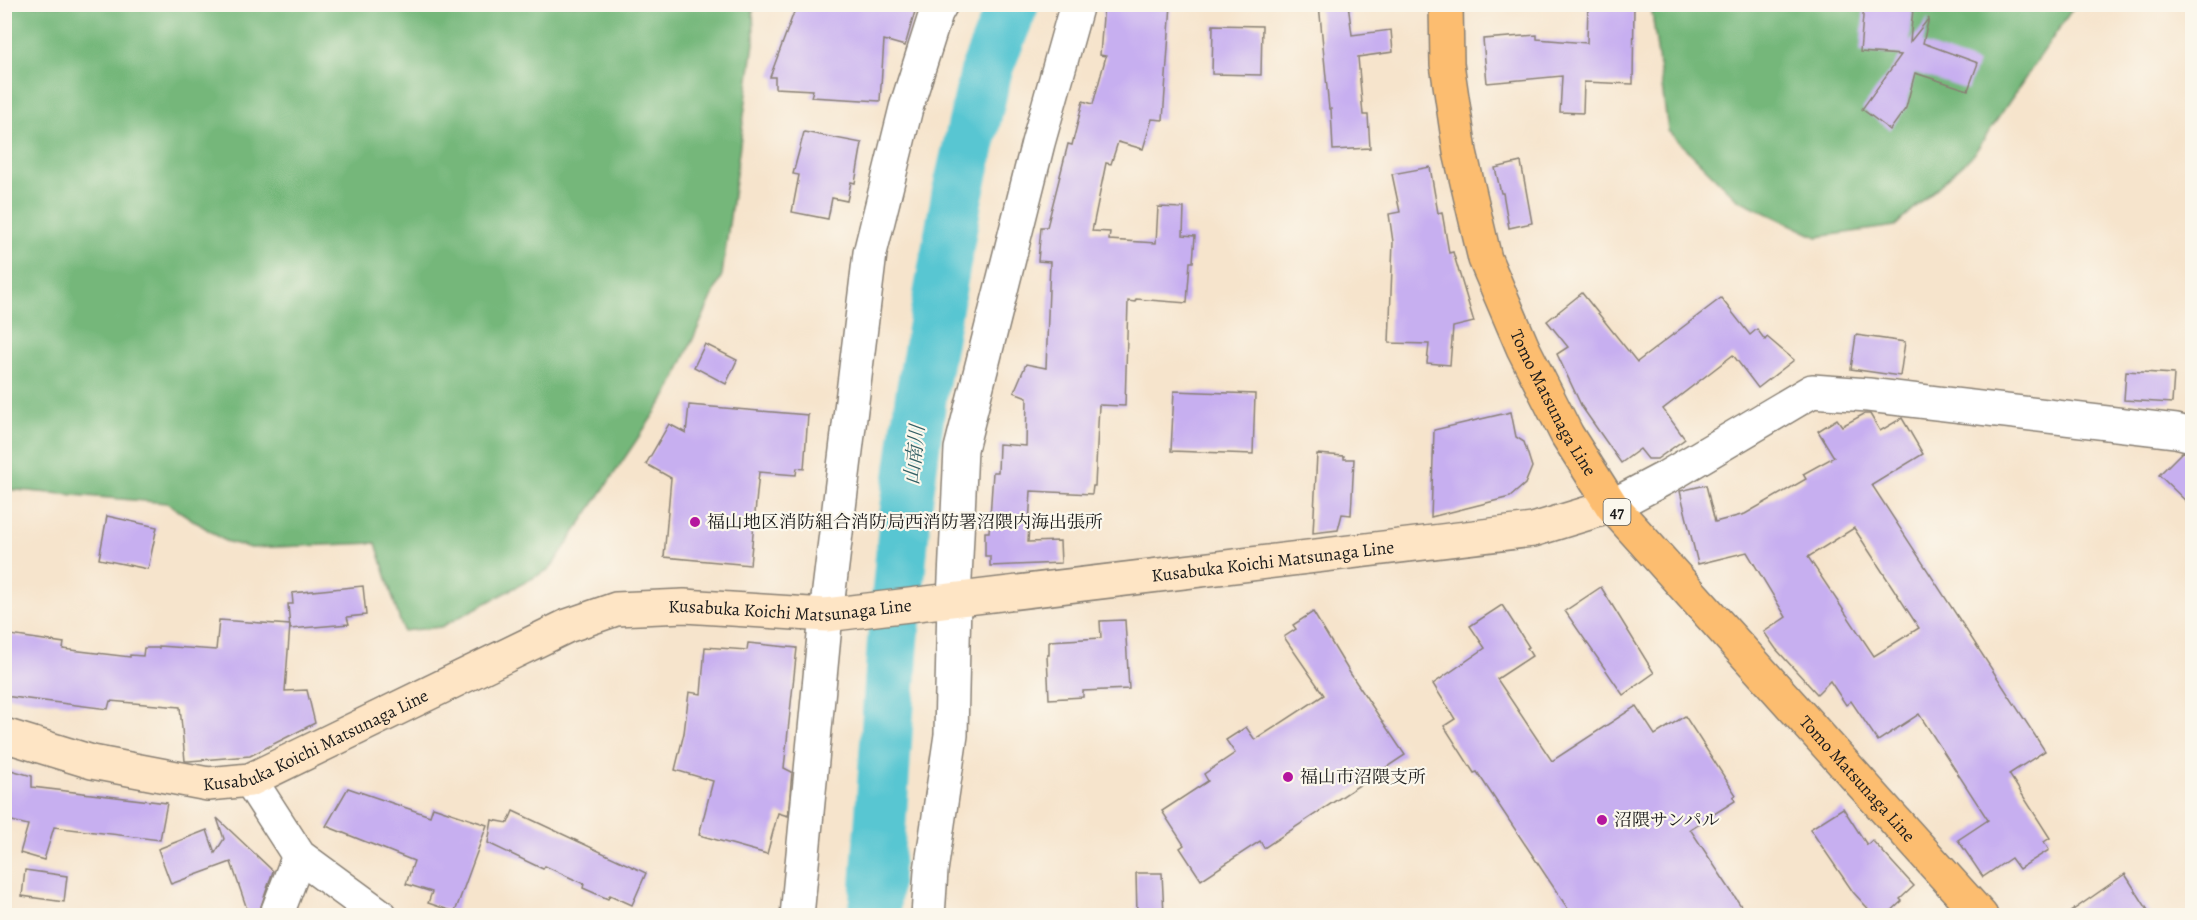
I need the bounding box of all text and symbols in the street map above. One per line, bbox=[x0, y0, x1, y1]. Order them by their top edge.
street label: Tomo Matsunaga Line bbox=[1504, 326, 1602, 481]
water label: 山南川 bbox=[898, 422, 931, 486]
road number: 47 bbox=[1604, 499, 1630, 525]
place label: 福山地区消防組合消防局西消防署沼隈内海出張所 bbox=[707, 510, 1103, 534]
marker: 福山地区消防組合消防局西消防署沼隈内海出張所 bbox=[688, 515, 702, 529]
street label: Kusabuka Koichi Matsunaga Line bbox=[1150, 535, 1395, 588]
street label: Kusabuka Koichi Matsunaga Line bbox=[668, 593, 913, 627]
street label: Kusabuka Koichi Matsunaga Line bbox=[202, 683, 432, 796]
street label: Tomo Matsunaga Line bbox=[1794, 710, 1921, 847]
place label: 福山市沼隈支所 bbox=[1300, 765, 1426, 789]
marker: 福山市沼隈支所 bbox=[1281, 770, 1295, 784]
place label: 沼隈サンパル bbox=[1614, 808, 1720, 832]
marker: 沼隈サンパル bbox=[1595, 813, 1609, 827]

